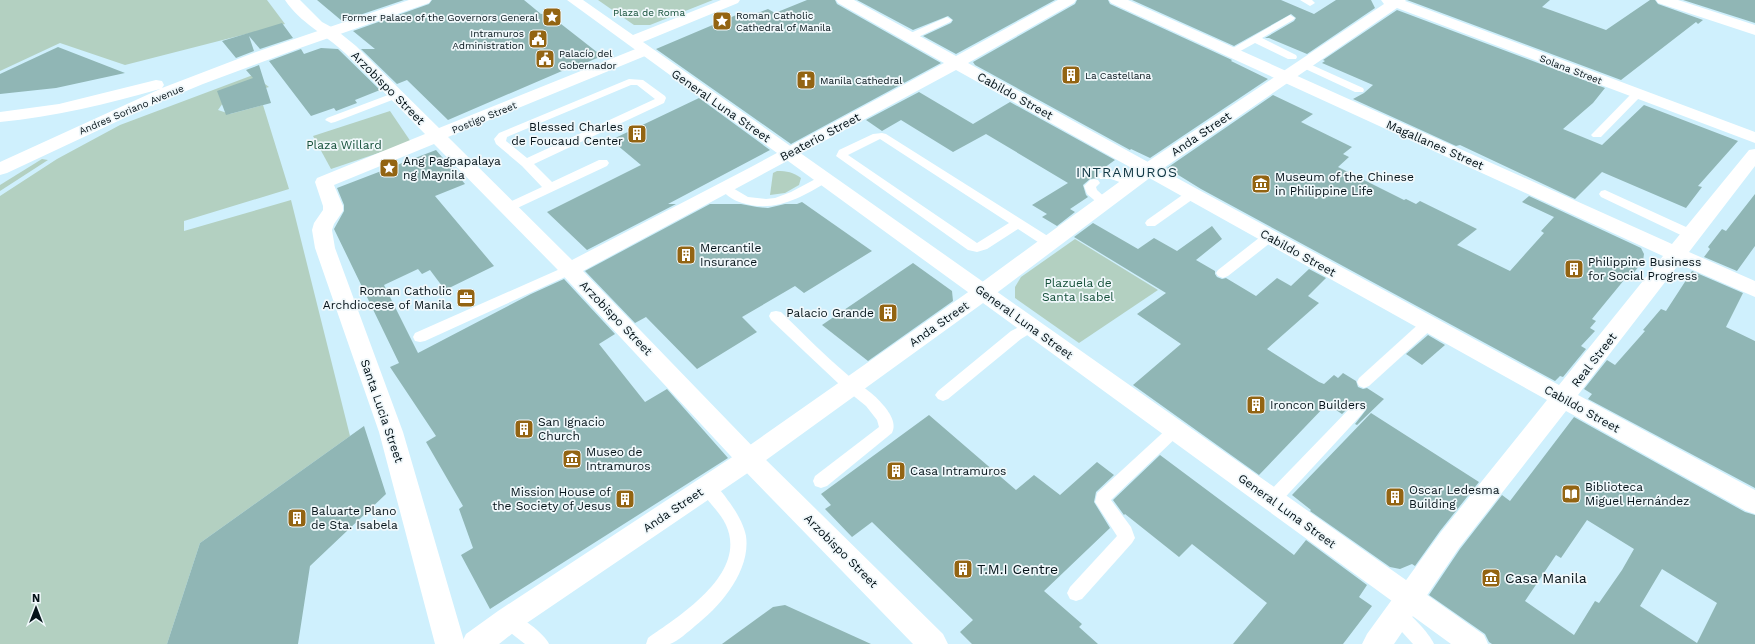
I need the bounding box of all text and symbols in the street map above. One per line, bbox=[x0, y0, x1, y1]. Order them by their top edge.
place icon: Former Palace of the Governors General bbox=[541, 6, 563, 28]
park label: Plaza de Roma bbox=[613, 7, 685, 18]
place icon: Roman Catholic Cathedral of Manila bbox=[711, 10, 733, 32]
place label: Roman Catholic Cathedral of Manila bbox=[736, 10, 831, 33]
place label: Former Palace of the Governors General bbox=[342, 12, 538, 23]
place label: Intramuros Administration bbox=[452, 28, 524, 51]
public building icon: Intramuros Administration bbox=[527, 28, 549, 50]
street label: Arzobispo Street bbox=[348, 48, 428, 128]
public building icon: Palacío del Gobernador bbox=[534, 48, 556, 70]
place label: Palacío del Gobernador bbox=[559, 48, 617, 71]
street label: Solana Street bbox=[1538, 52, 1604, 87]
building icon: La Castellana bbox=[1060, 64, 1082, 86]
street label: General Luna Street bbox=[669, 67, 773, 145]
church icon: Manila Cathedral bbox=[795, 69, 817, 91]
street label: Cabildo Street bbox=[975, 69, 1055, 123]
place label: La Castellana bbox=[1085, 70, 1152, 81]
place label: Manila Cathedral bbox=[820, 75, 902, 86]
street label: Andres Soriano Avenue bbox=[77, 82, 185, 137]
street label: Postigo Street bbox=[450, 99, 519, 135]
street label: Anda Street bbox=[1168, 109, 1234, 159]
street label: Beaterio Street bbox=[778, 110, 862, 164]
street label: Magallanes Street bbox=[1384, 117, 1486, 173]
place label: Blessed Charles de Foucaud Center bbox=[511, 120, 623, 148]
building icon: Blessed Charles de Foucaud Center bbox=[626, 123, 648, 145]
park label: Plaza Willard bbox=[306, 138, 382, 152]
place label: Ang Pagpapalaya ng Maynila bbox=[403, 154, 501, 182]
place icon: Ang Pagpapalaya ng Maynila bbox=[378, 157, 400, 179]
district label: INTRAMUROS bbox=[1076, 164, 1178, 180]
place label: Museum of the Chinese in Philippine Life bbox=[1275, 170, 1414, 198]
museum icon: Museum of the Chinese in Philippine Life bbox=[1250, 173, 1272, 195]
street label: Cabildo Street bbox=[1258, 226, 1338, 280]
place label: Mercantile Insurance bbox=[700, 241, 762, 269]
building icon: Mercantile Insurance bbox=[675, 244, 697, 266]
place label: Philippine Business for Social Progress bbox=[1588, 255, 1701, 283]
building icon: Philippine Business for Social Progress bbox=[1563, 258, 1585, 280]
park label: Plazuela de Santa Isabel bbox=[1042, 276, 1114, 304]
street label: Arzobispo Street bbox=[577, 278, 655, 358]
street label: General Luna Street bbox=[972, 282, 1076, 362]
place label: Roman Catholic Archdiocese of Manila bbox=[323, 284, 452, 312]
office icon: Roman Catholic Archdiocese of Manila bbox=[455, 287, 477, 309]
street label: Anda Street bbox=[906, 298, 972, 350]
building icon: Palacio Grande bbox=[877, 302, 899, 324]
place label: Palacio Grande bbox=[786, 306, 874, 320]
street label: Real Street bbox=[1568, 330, 1620, 390]
street label: Santa Lucia Street bbox=[358, 357, 406, 465]
street label: Cabildo Street bbox=[1542, 382, 1622, 436]
building icon: Ironcon Builders bbox=[1245, 394, 1267, 416]
place label: Ironcon Builders bbox=[1270, 398, 1366, 412]
place label: San Ignacio Church bbox=[538, 415, 605, 443]
building icon: San Ignacio Church bbox=[513, 418, 535, 440]
place label: Museo de Intramuros bbox=[586, 445, 650, 473]
museum icon: Museo de Intramuros bbox=[561, 448, 583, 470]
building icon: Casa Intramuros bbox=[885, 460, 907, 482]
place label: Casa Intramuros bbox=[910, 464, 1006, 478]
street label: General Luna Street bbox=[1235, 471, 1339, 551]
place label: Biblioteca Miguel Hernández bbox=[1585, 480, 1690, 508]
place label: Oscar Ledesma Building bbox=[1409, 483, 1500, 511]
library icon: Biblioteca Miguel Hernández bbox=[1560, 483, 1582, 505]
place label: Mission House of the Society of Jesus bbox=[492, 485, 611, 513]
street label: Anda Street bbox=[640, 485, 706, 535]
building icon: Oscar Ledesma Building bbox=[1384, 486, 1406, 508]
building icon: Mission House of the Society of Jesus bbox=[614, 488, 636, 510]
place label: Baluarte Plano de Sta. Isabela bbox=[311, 504, 398, 532]
building icon: Baluarte Plano de Sta. Isabela bbox=[286, 507, 308, 529]
street label: Arzobispo Street bbox=[801, 511, 881, 591]
building icon: T.M.I Centre bbox=[952, 558, 974, 580]
place label: T.M.I Centre bbox=[977, 561, 1058, 577]
museum icon: Casa Manila bbox=[1480, 567, 1502, 589]
place label: Casa Manila bbox=[1505, 570, 1587, 586]
north arrow bbox=[16, 588, 56, 628]
text: N bbox=[32, 592, 40, 605]

